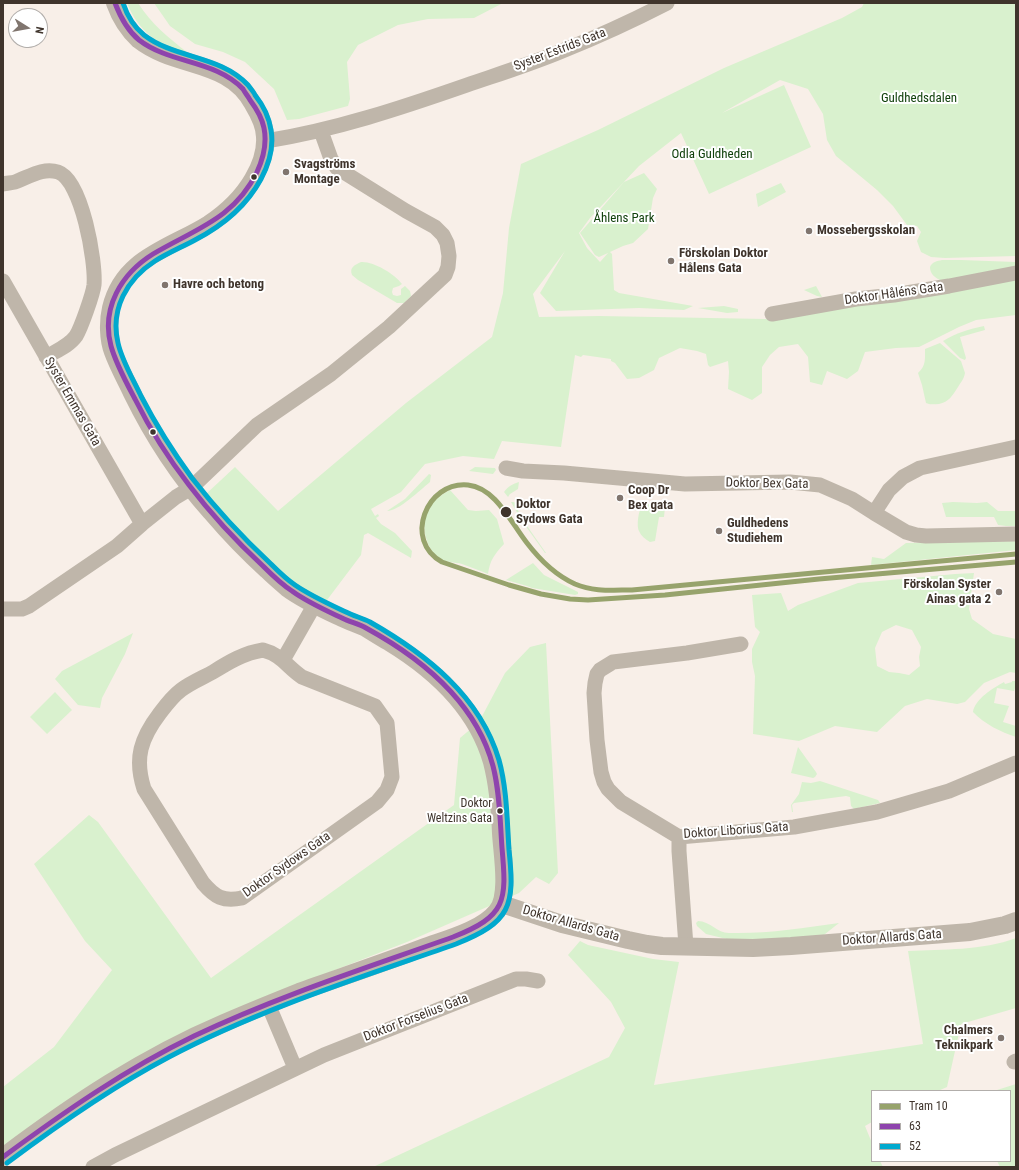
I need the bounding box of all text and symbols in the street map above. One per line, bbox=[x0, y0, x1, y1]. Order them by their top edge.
north arrow bbox=[8, 8, 48, 48]
street label: Syster Estrids Gata bbox=[512, 25, 608, 75]
text: N bbox=[32, 26, 46, 35]
park label: Guldhedsdalen bbox=[881, 91, 957, 107]
park label: Odla Guldheden bbox=[671, 147, 753, 163]
place label: Svagströms Montage bbox=[294, 157, 355, 188]
marker: Svagströms Montage bbox=[281, 167, 291, 177]
unlabelled marker bbox=[249, 172, 259, 182]
park label: Åhlens Park bbox=[593, 211, 655, 227]
place label: Mossebergsskolan bbox=[817, 223, 915, 239]
marker: Mossebergsskolan bbox=[804, 226, 814, 236]
place label: Förskolan Doktor Hålens Gata bbox=[679, 246, 768, 277]
marker: Förskolan Doktor Hålens Gata bbox=[666, 256, 676, 266]
place label: Havre och betong bbox=[173, 277, 264, 293]
street label: Doktor Håléns Gata bbox=[844, 279, 944, 309]
marker: Havre och betong bbox=[160, 280, 170, 290]
street label: Syster Emmas Gata bbox=[40, 355, 104, 449]
unlabelled marker bbox=[148, 427, 158, 437]
street label: Doktor Bex Gata bbox=[725, 475, 809, 493]
place label: Coop Dr Bex gata bbox=[628, 483, 673, 514]
marker: Coop Dr Bex gata bbox=[615, 493, 625, 503]
place label: Doktor Sydows Gata bbox=[516, 497, 583, 528]
marker: Doktor Sydows Gata bbox=[499, 505, 513, 519]
place label: Guldhedens Studiehem bbox=[727, 516, 788, 547]
marker: Guldhedens Studiehem bbox=[714, 526, 724, 536]
place label: Förskolan Syster Ainas gata 2 bbox=[904, 577, 991, 608]
marker: Förskolan Syster Ainas gata 2 bbox=[994, 587, 1004, 597]
place label: Doktor Weltzins Gata bbox=[427, 797, 492, 825]
marker: Doktor Weltzins Gata bbox=[495, 806, 505, 816]
street label: Doktor Liborius Gata bbox=[683, 820, 789, 842]
street label: Doktor Sydows Gata bbox=[240, 829, 334, 901]
street label: Doktor Allards Gata bbox=[521, 903, 621, 945]
street label: Doktor Allards Gata bbox=[842, 927, 942, 949]
street label: Doktor Forselius Gata bbox=[361, 991, 471, 1045]
place label: Chalmers Teknikpark bbox=[935, 1023, 993, 1054]
marker: Chalmers Teknikpark bbox=[996, 1033, 1006, 1043]
legend bbox=[871, 1090, 1011, 1162]
text: Tram 10 bbox=[909, 1099, 948, 1113]
text: 63 bbox=[909, 1119, 921, 1133]
text: 52 bbox=[909, 1139, 921, 1153]

